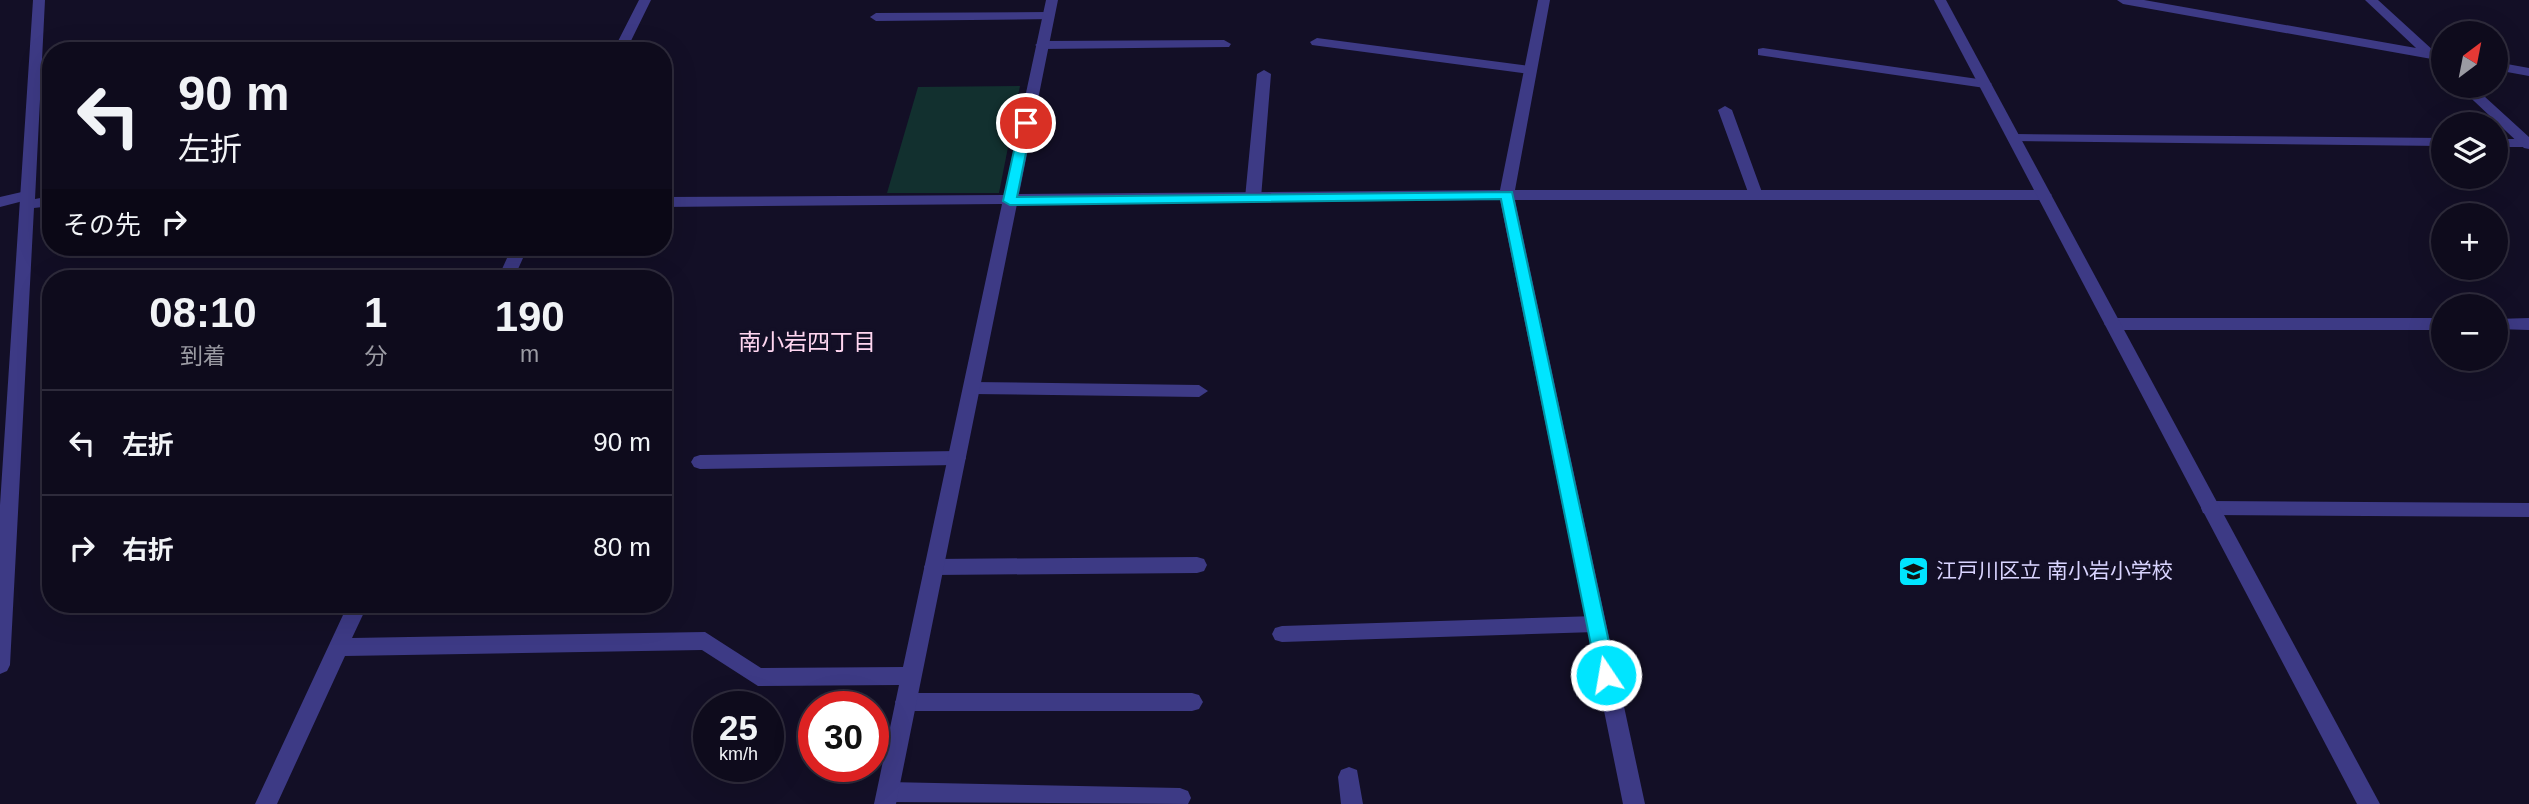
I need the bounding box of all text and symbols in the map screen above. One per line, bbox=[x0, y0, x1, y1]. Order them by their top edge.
north arrow bbox=[2431, 21, 2508, 98]
map controls bbox=[2431, 21, 2508, 371]
text: 90 m bbox=[178, 66, 290, 120]
icon: left bbox=[63, 70, 154, 161]
pin bbox=[996, 93, 1056, 153]
icon: arrive bbox=[1007, 104, 1045, 142]
button: layers bbox=[2431, 112, 2508, 189]
text: 左折 bbox=[178, 131, 242, 167]
icon: right bbox=[155, 203, 193, 241]
button: + bbox=[2431, 203, 2508, 280]
text: その先 bbox=[63, 210, 141, 240]
text: 08:10 bbox=[149, 289, 257, 336]
text: 1 bbox=[364, 289, 387, 336]
text: 190 bbox=[495, 293, 565, 340]
button: − bbox=[2431, 294, 2508, 371]
district label: 南小岩四丁目 bbox=[738, 329, 876, 355]
text: m bbox=[520, 341, 539, 367]
text: 到着 bbox=[180, 343, 226, 369]
text: 分 bbox=[364, 343, 387, 369]
icon: left bbox=[63, 424, 101, 462]
text: 90 m bbox=[593, 427, 651, 457]
text: 左折 bbox=[122, 430, 174, 460]
icon: right bbox=[63, 529, 101, 567]
text: 80 m bbox=[593, 532, 651, 562]
text: 右折 bbox=[122, 535, 174, 565]
school or university icon: 江戸川区立 南小岩小学校 bbox=[1896, 554, 1930, 588]
place label: 江戸川区立 南小岩小学校 bbox=[1936, 559, 2173, 582]
position arrow bbox=[1569, 638, 1643, 712]
speed limit sign: 30 bbox=[798, 691, 889, 782]
text: 25 bbox=[719, 708, 758, 747]
text: km/h bbox=[719, 744, 758, 764]

